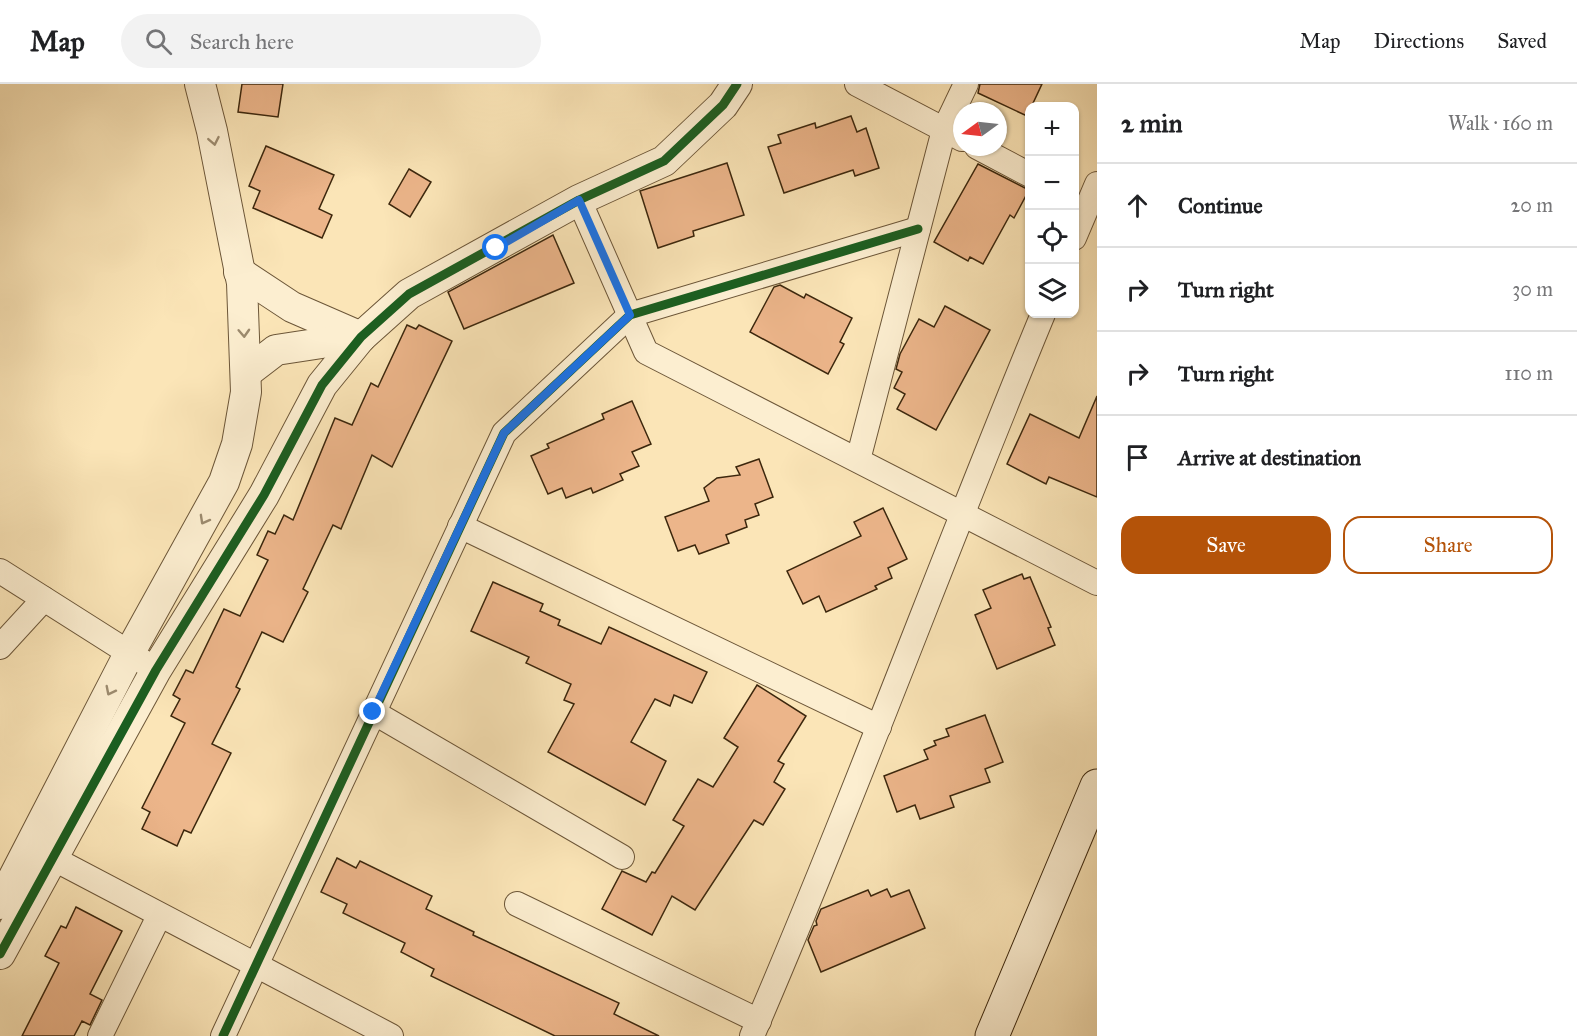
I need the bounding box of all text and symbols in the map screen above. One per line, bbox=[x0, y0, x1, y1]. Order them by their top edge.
search box bbox=[121, 14, 541, 68]
text: Map bbox=[30, 24, 85, 59]
icon: search bbox=[142, 25, 175, 58]
text: Search here bbox=[190, 28, 294, 55]
text: Map bbox=[1300, 28, 1341, 54]
text: Directions bbox=[1374, 28, 1464, 54]
text: Saved bbox=[1497, 28, 1547, 54]
north arrow bbox=[953, 102, 1007, 156]
map controls bbox=[1025, 102, 1079, 318]
button: + bbox=[1025, 102, 1079, 156]
text: 2 min bbox=[1121, 107, 1182, 139]
text: Walk · 160 m bbox=[1448, 111, 1553, 135]
one-way arrow bbox=[207, 135, 220, 145]
button: − bbox=[1025, 156, 1079, 210]
icon: ahead bbox=[1121, 189, 1154, 222]
text: Continue bbox=[1178, 192, 1263, 219]
text: 20 m bbox=[1510, 193, 1553, 217]
button: locate bbox=[1025, 210, 1079, 264]
route start bbox=[482, 234, 508, 260]
button: layers bbox=[1025, 264, 1079, 318]
icon: right bbox=[1121, 273, 1154, 306]
text: Turn right bbox=[1178, 276, 1274, 303]
text: 30 m bbox=[1512, 277, 1553, 301]
one-way arrow bbox=[237, 329, 250, 338]
icon: right bbox=[1121, 357, 1154, 390]
text: Turn right bbox=[1178, 360, 1274, 387]
text: 110 m bbox=[1505, 361, 1553, 385]
icon: arrive bbox=[1121, 441, 1154, 474]
text: Arrive at destination bbox=[1178, 444, 1361, 471]
one-way arrow bbox=[199, 513, 211, 524]
button: Save bbox=[1121, 516, 1331, 574]
button: Share bbox=[1343, 516, 1553, 574]
one-way arrow bbox=[106, 684, 117, 695]
route end bbox=[359, 698, 385, 724]

